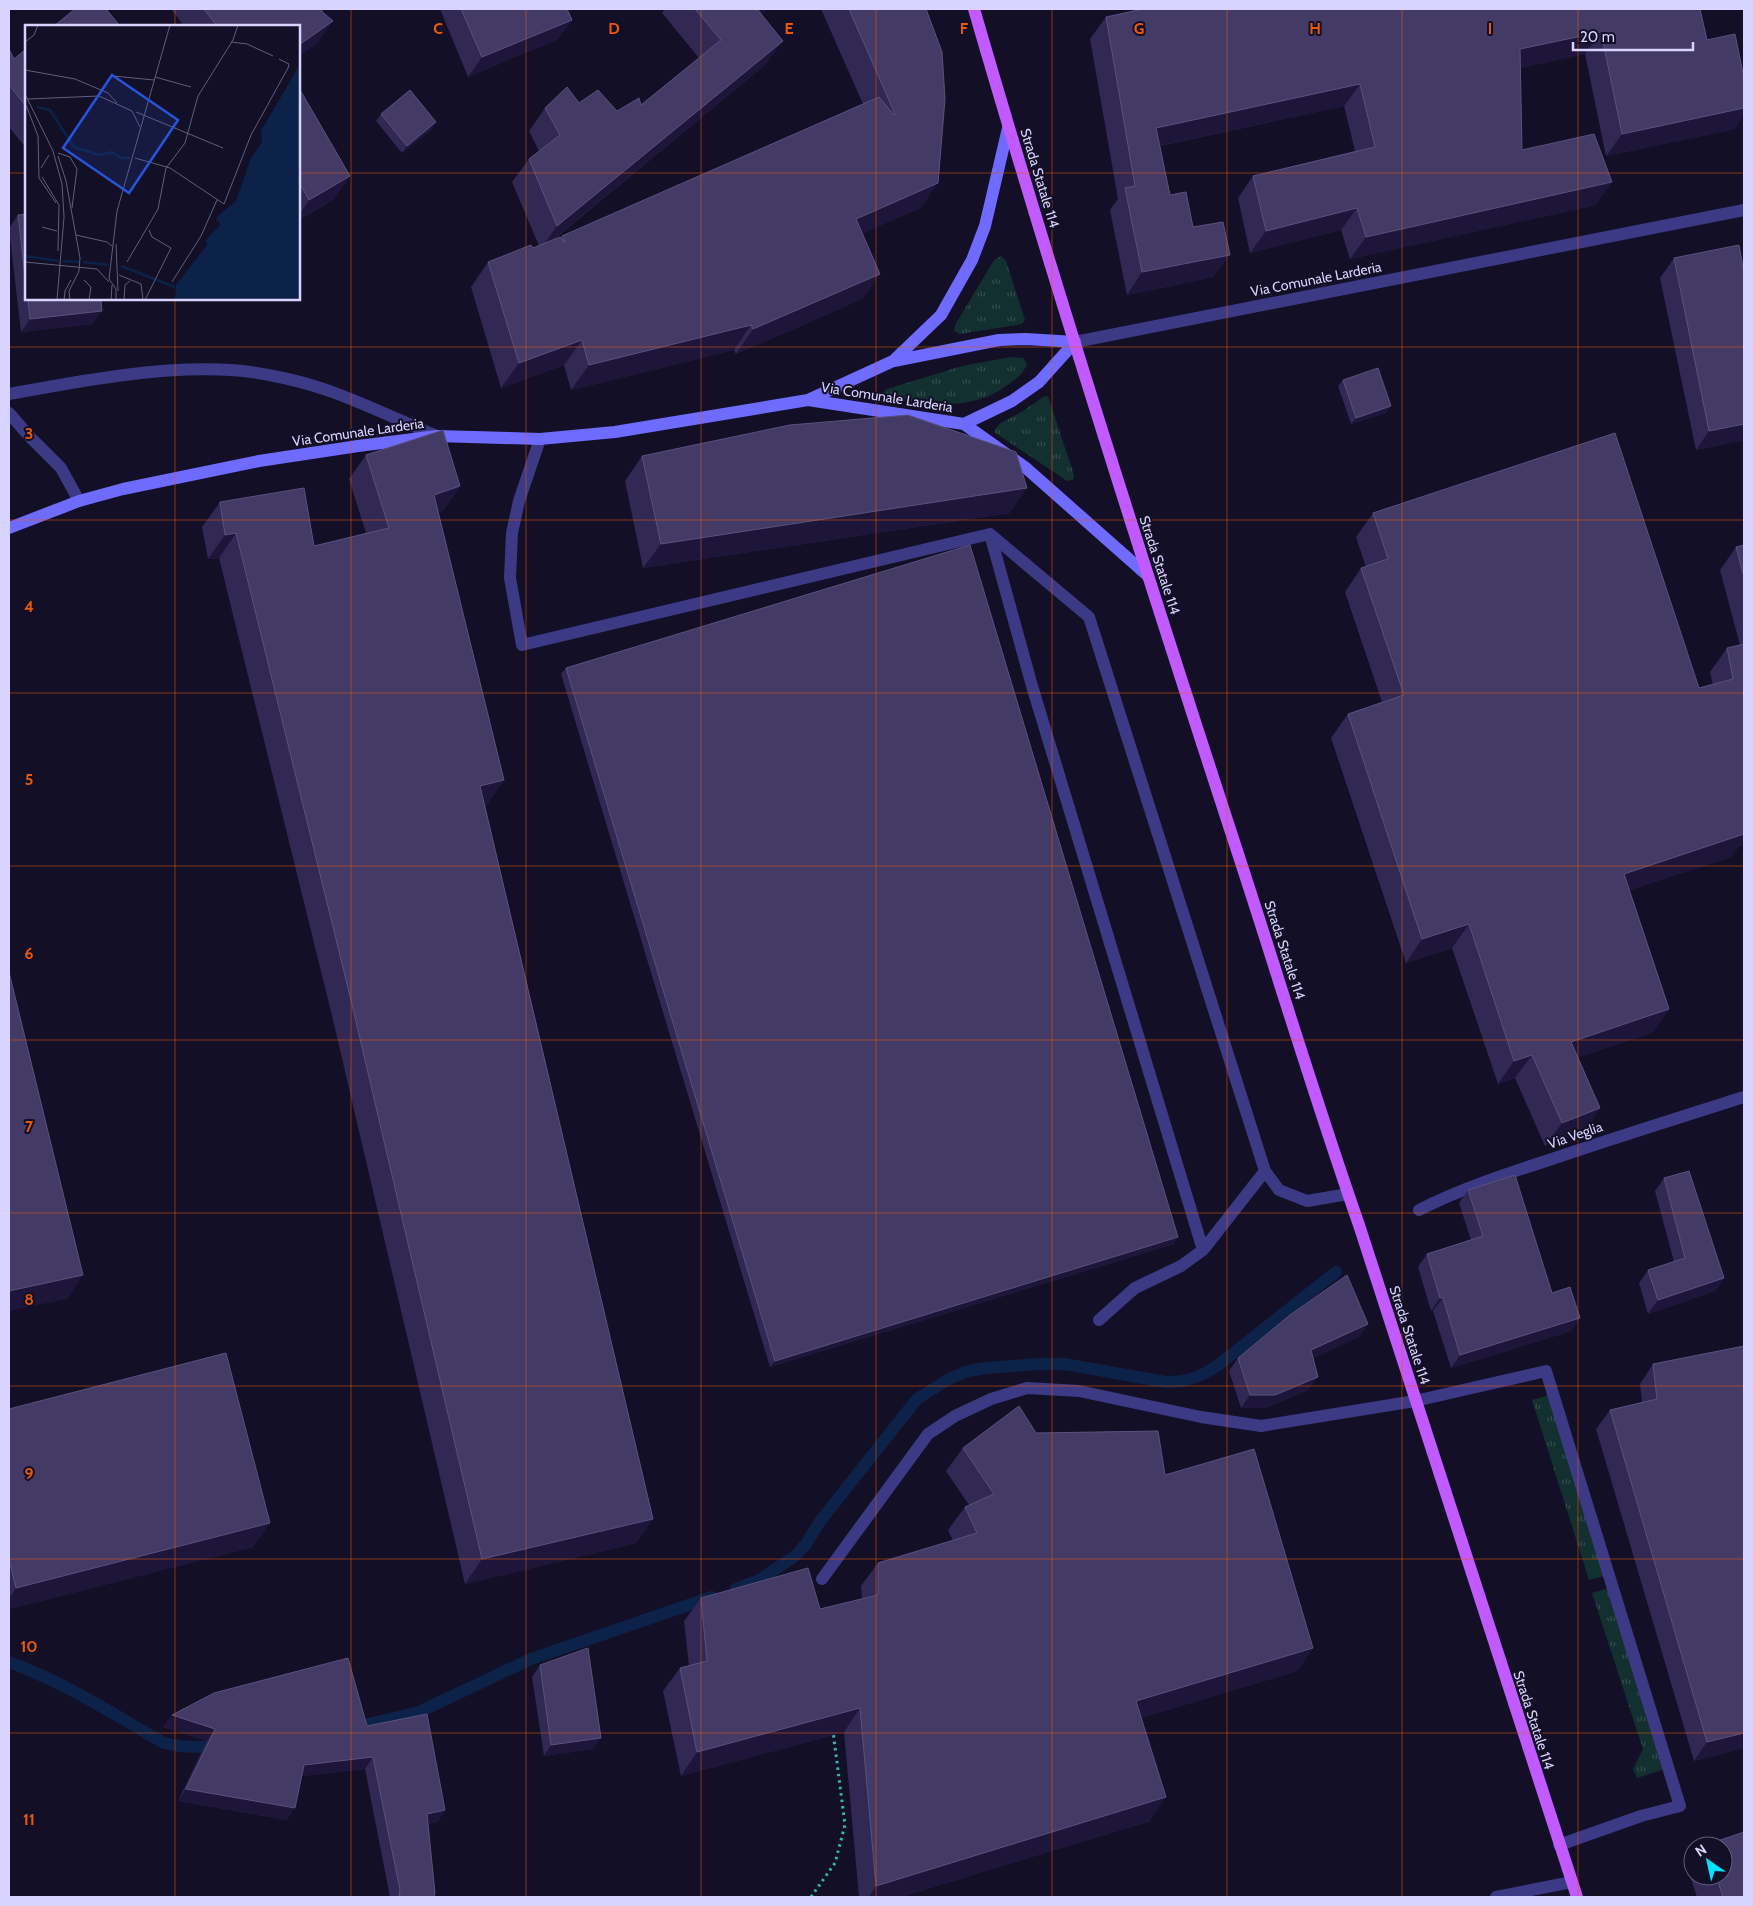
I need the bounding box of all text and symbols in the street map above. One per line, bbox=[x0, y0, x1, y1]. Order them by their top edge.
text: C bbox=[433, 19, 443, 38]
text: D bbox=[608, 19, 620, 38]
text: E bbox=[784, 19, 794, 38]
text: F bbox=[960, 19, 969, 38]
text: G bbox=[1134, 19, 1144, 38]
text: H bbox=[1309, 19, 1321, 38]
text: I bbox=[1488, 19, 1492, 38]
scale bar bbox=[1573, 20, 1693, 52]
inset map bbox=[25, 25, 300, 300]
text: 20 m bbox=[1580, 28, 1615, 46]
street label: Strada Statale 114 bbox=[1016, 126, 1064, 230]
street label: Via Comunale Larderia bbox=[1249, 257, 1383, 301]
street label: Via Comunale Larderia bbox=[820, 378, 954, 416]
street label: Via Comunale Larderia bbox=[291, 414, 425, 450]
text: 3 bbox=[25, 424, 33, 443]
street label: Strada Statale 114 bbox=[1136, 513, 1184, 617]
text: 4 bbox=[24, 597, 34, 616]
text: 5 bbox=[25, 770, 33, 789]
street label: Strada Statale 114 bbox=[1261, 898, 1309, 1002]
text: 6 bbox=[25, 944, 34, 963]
text: 7 bbox=[25, 1117, 34, 1136]
street label: Via Veglia bbox=[1545, 1117, 1605, 1153]
street label: Strada Statale 114 bbox=[1386, 1283, 1434, 1387]
text: 8 bbox=[24, 1290, 34, 1309]
text: 9 bbox=[25, 1464, 34, 1483]
text: 10 bbox=[20, 1637, 38, 1656]
street label: Strada Statale 114 bbox=[1510, 1668, 1558, 1772]
text: 11 bbox=[23, 1810, 35, 1829]
north arrow bbox=[1683, 1836, 1733, 1886]
text: N bbox=[1692, 1840, 1710, 1860]

